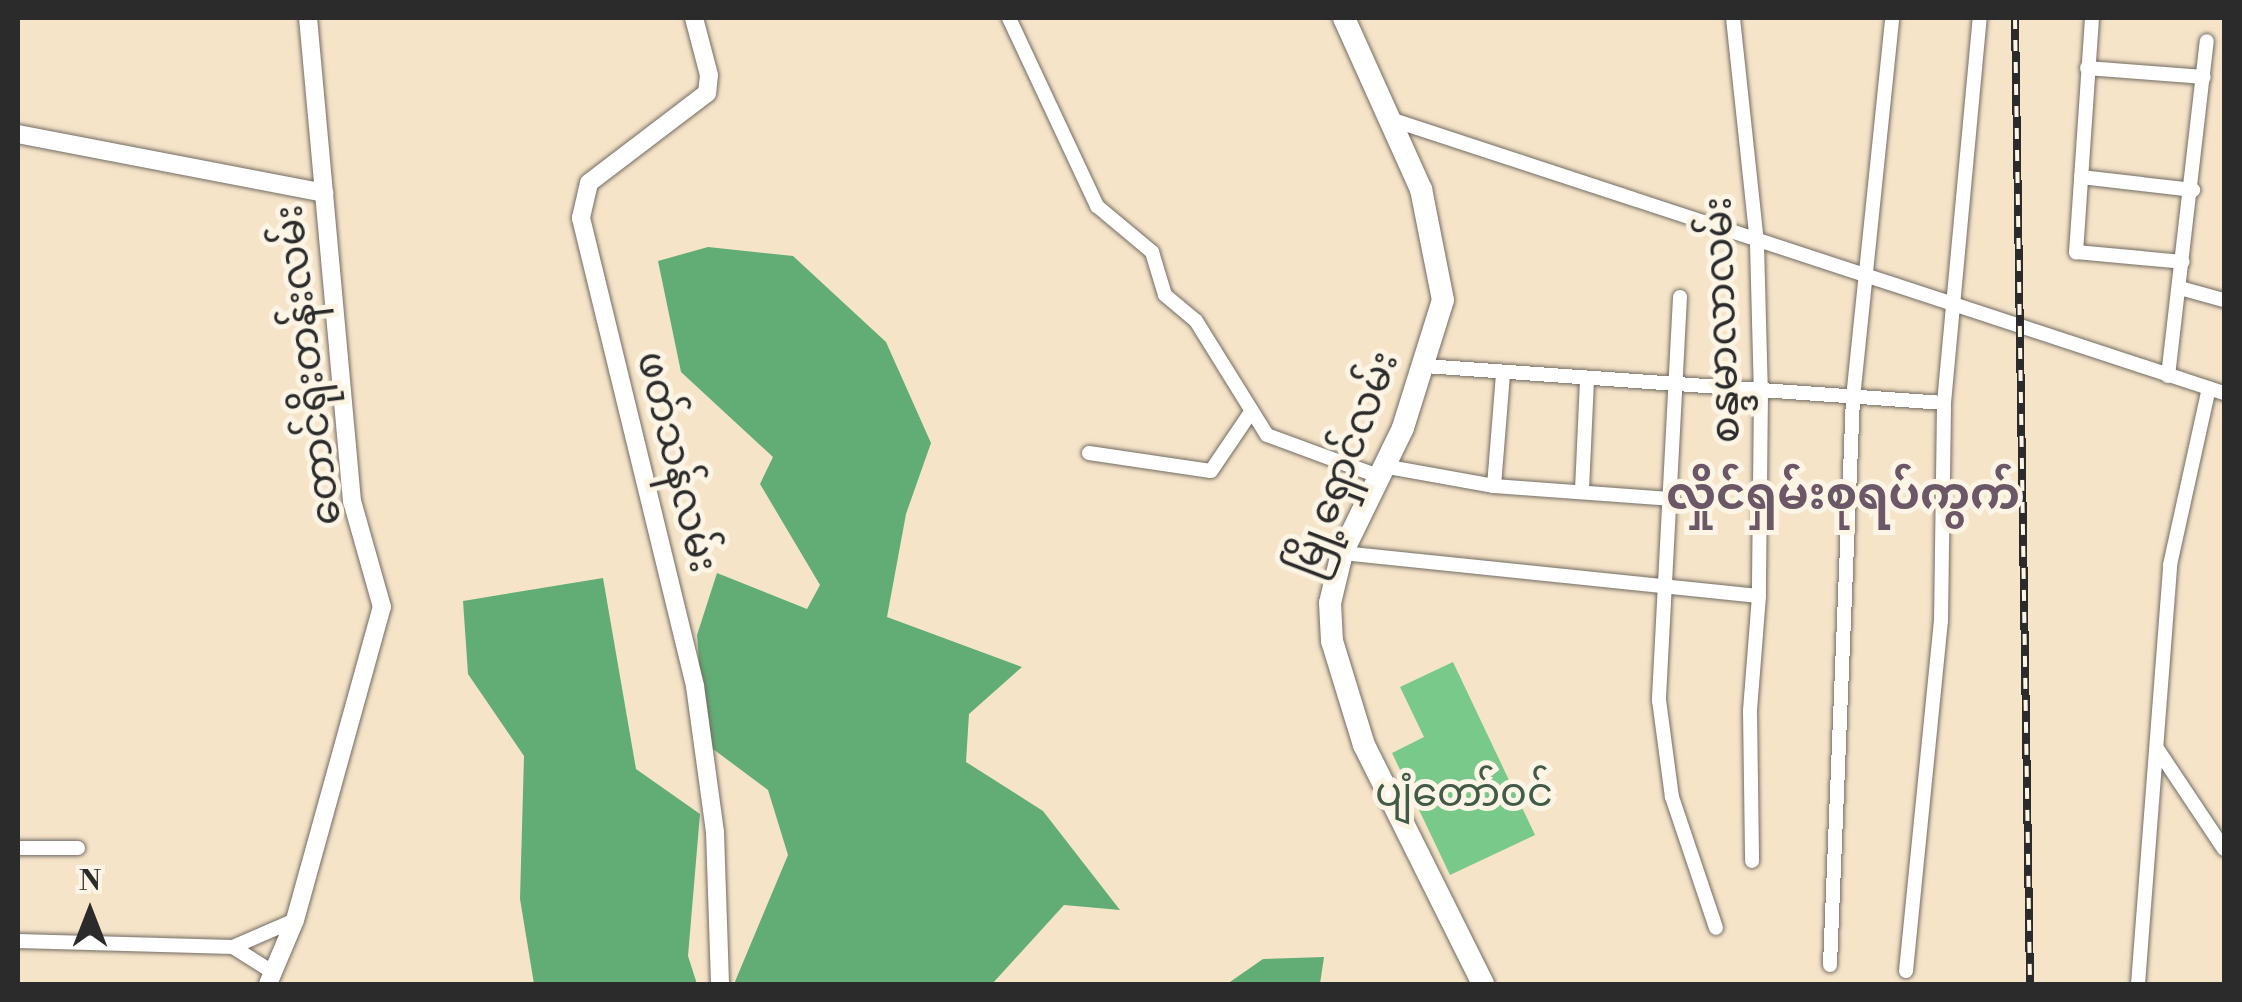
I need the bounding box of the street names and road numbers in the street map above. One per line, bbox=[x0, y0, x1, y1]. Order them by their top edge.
street label: စန္ဒမာလာလမ်း bbox=[1695, 196, 1751, 444]
street label: တောင်ရိုးတန်းလမ်း bbox=[266, 202, 352, 528]
street label: မြို့ရှောင်လမ်း bbox=[1280, 345, 1410, 583]
street label: ဖတ်သန်လမ်း bbox=[625, 347, 727, 577]

